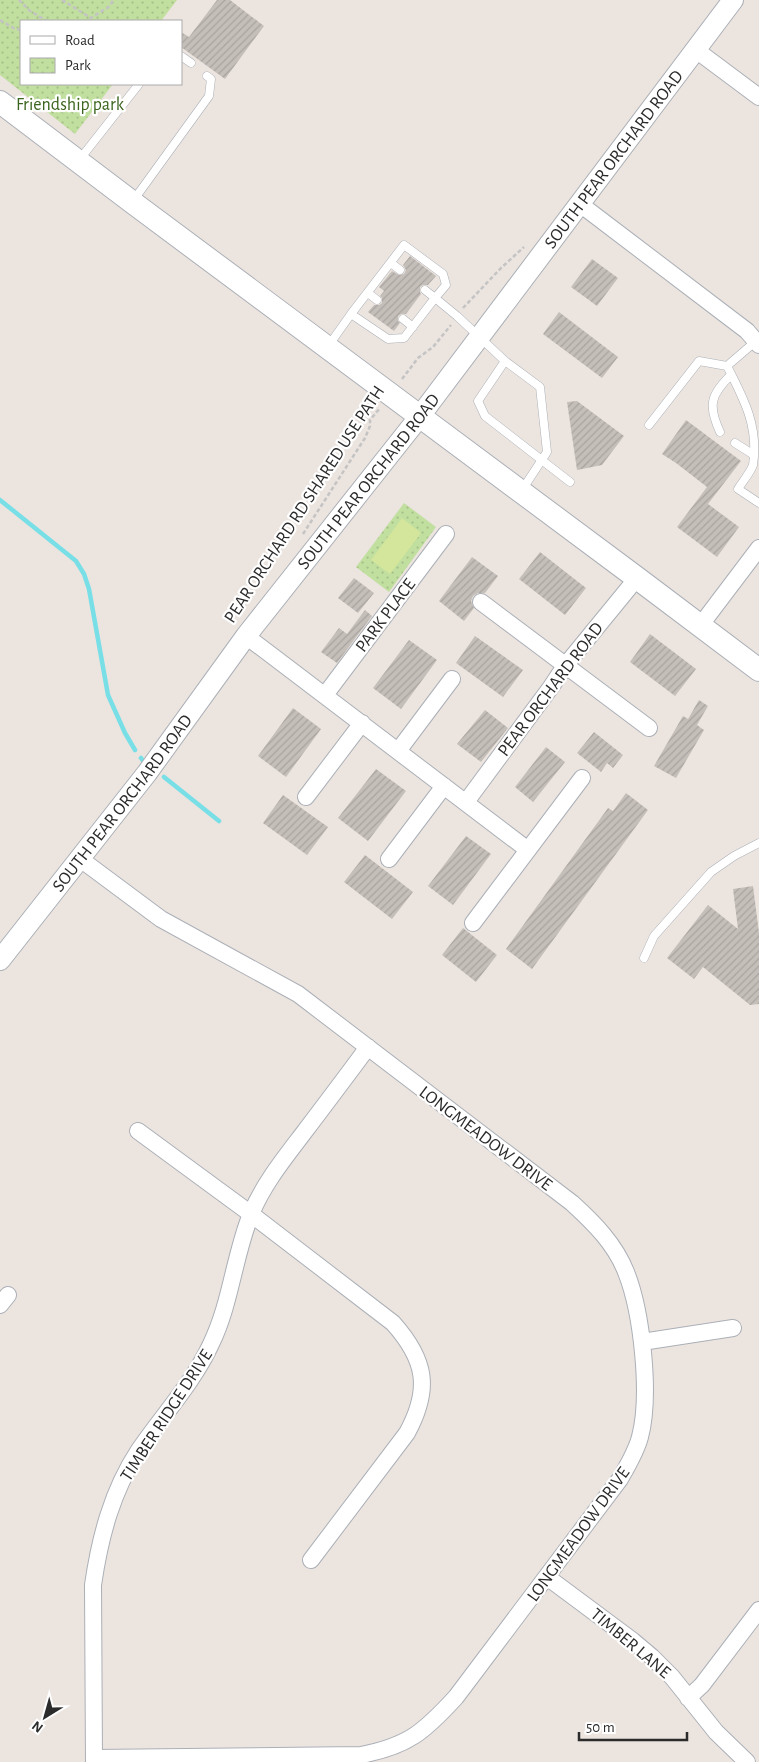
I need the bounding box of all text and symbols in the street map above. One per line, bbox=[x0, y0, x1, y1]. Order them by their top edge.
legend bbox=[20, 20, 182, 85]
text: Road bbox=[65, 33, 95, 48]
text: Park bbox=[65, 58, 91, 73]
street label: SOUTH PEAR ORCHARD ROAD bbox=[541, 67, 687, 252]
park label: Friendship park bbox=[16, 96, 125, 114]
street label: PEAR ORCHARD RD SHARED USE PATH bbox=[221, 383, 388, 626]
street label: SOUTH PEAR ORCHARD ROAD bbox=[294, 391, 443, 573]
street label: PARK PLACE bbox=[353, 575, 419, 656]
street label: PEAR ORCHARD ROAD bbox=[495, 619, 607, 760]
street label: SOUTH PEAR ORCHARD ROAD bbox=[49, 712, 196, 895]
street label: LONGMEADOW DRIVE bbox=[416, 1083, 555, 1195]
street label: TIMBER RIDGE DRIVE bbox=[118, 1346, 216, 1485]
street label: LONGMEADOW DRIVE bbox=[524, 1464, 634, 1605]
street label: TIMBER LANE bbox=[587, 1605, 674, 1682]
north arrow bbox=[20, 1692, 70, 1742]
scale bar bbox=[579, 1710, 686, 1742]
text: N bbox=[30, 1718, 46, 1735]
text: 50 m bbox=[586, 1720, 615, 1735]

